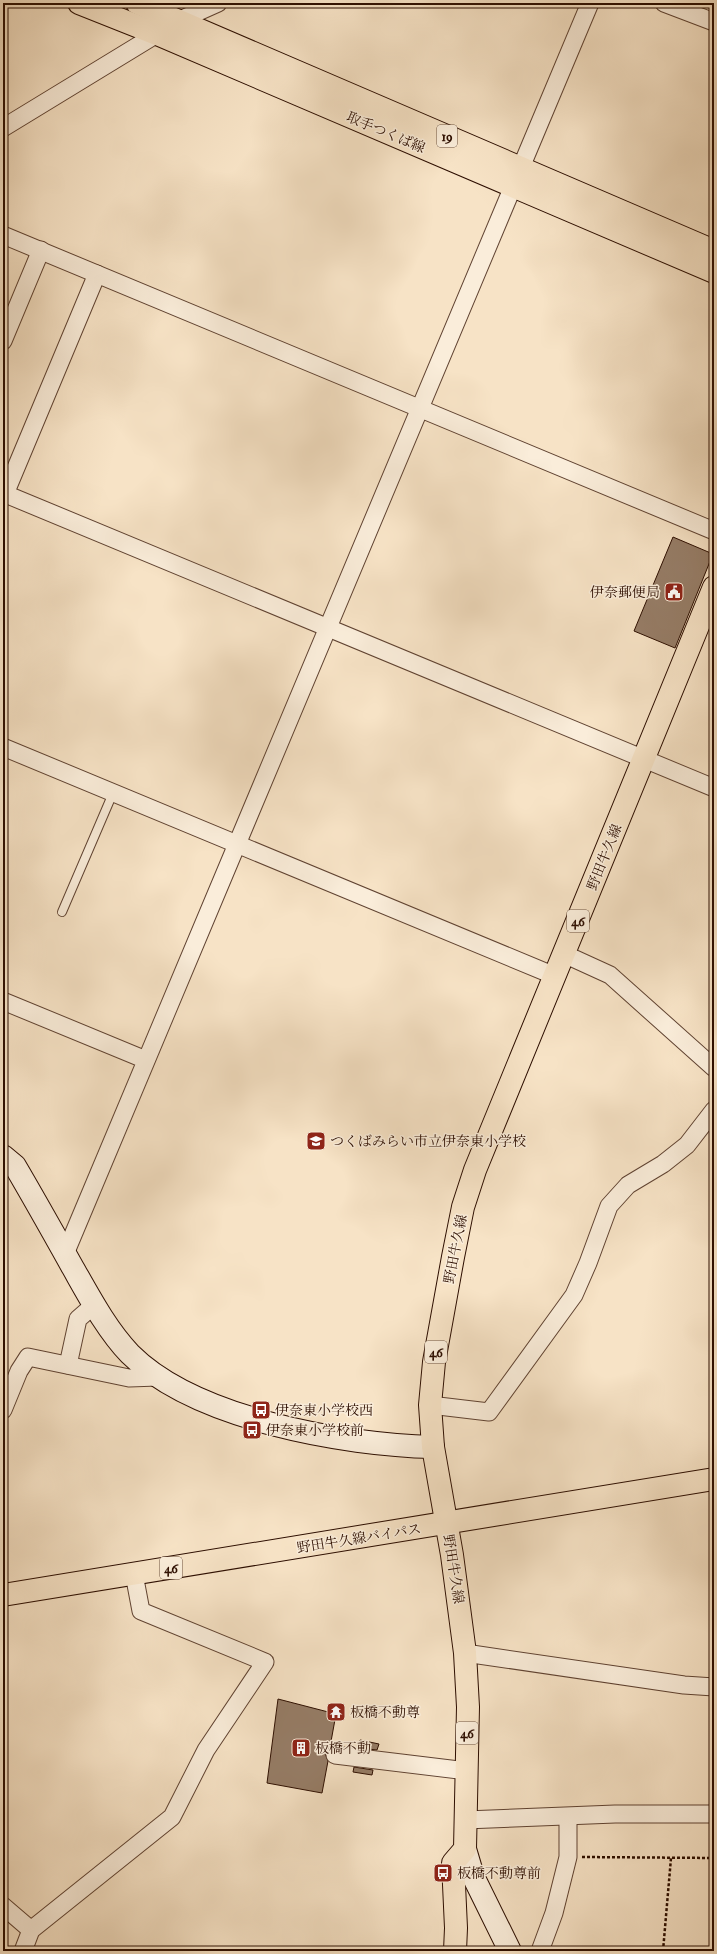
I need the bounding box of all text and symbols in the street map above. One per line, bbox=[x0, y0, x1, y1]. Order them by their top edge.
street label: 取手つくば線 bbox=[344, 108, 428, 157]
road number: 19 bbox=[437, 125, 457, 147]
public building icon: 伊奈郵便局 bbox=[663, 581, 685, 603]
place label: 伊奈郵便局 bbox=[590, 584, 660, 601]
street label: 野田牛久線 bbox=[583, 822, 625, 893]
road number: 46 bbox=[567, 910, 589, 932]
school or university icon: つくばみらい市立伊奈東小学校 bbox=[305, 1130, 327, 1152]
place label: つくばみらい市立伊奈東小学校 bbox=[330, 1133, 526, 1150]
street label: 野田牛久線 bbox=[440, 1213, 471, 1285]
road number: 46 bbox=[425, 1341, 447, 1363]
bus stop icon: 伊奈東小学校西 bbox=[250, 1399, 272, 1421]
place label: 伊奈東小学校西 bbox=[275, 1402, 373, 1419]
bus stop icon: 伊奈東小学校前 bbox=[241, 1419, 263, 1441]
place label: 伊奈東小学校前 bbox=[266, 1422, 364, 1439]
street label: 野田牛久線バイパス bbox=[296, 1520, 423, 1557]
street label: 野田牛久線 bbox=[440, 1533, 467, 1605]
road number: 46 bbox=[160, 1557, 182, 1579]
temple icon: 板橋不動尊 bbox=[325, 1701, 347, 1723]
place label: 板橋不動尊 bbox=[350, 1704, 420, 1721]
road number: 46 bbox=[456, 1722, 478, 1744]
building icon: 板橋不動 bbox=[290, 1737, 312, 1759]
place label: 板橋不動 bbox=[315, 1740, 371, 1757]
bus stop icon: 板橋不動尊前 bbox=[432, 1862, 454, 1884]
place label: 板橋不動尊前 bbox=[457, 1865, 541, 1882]

